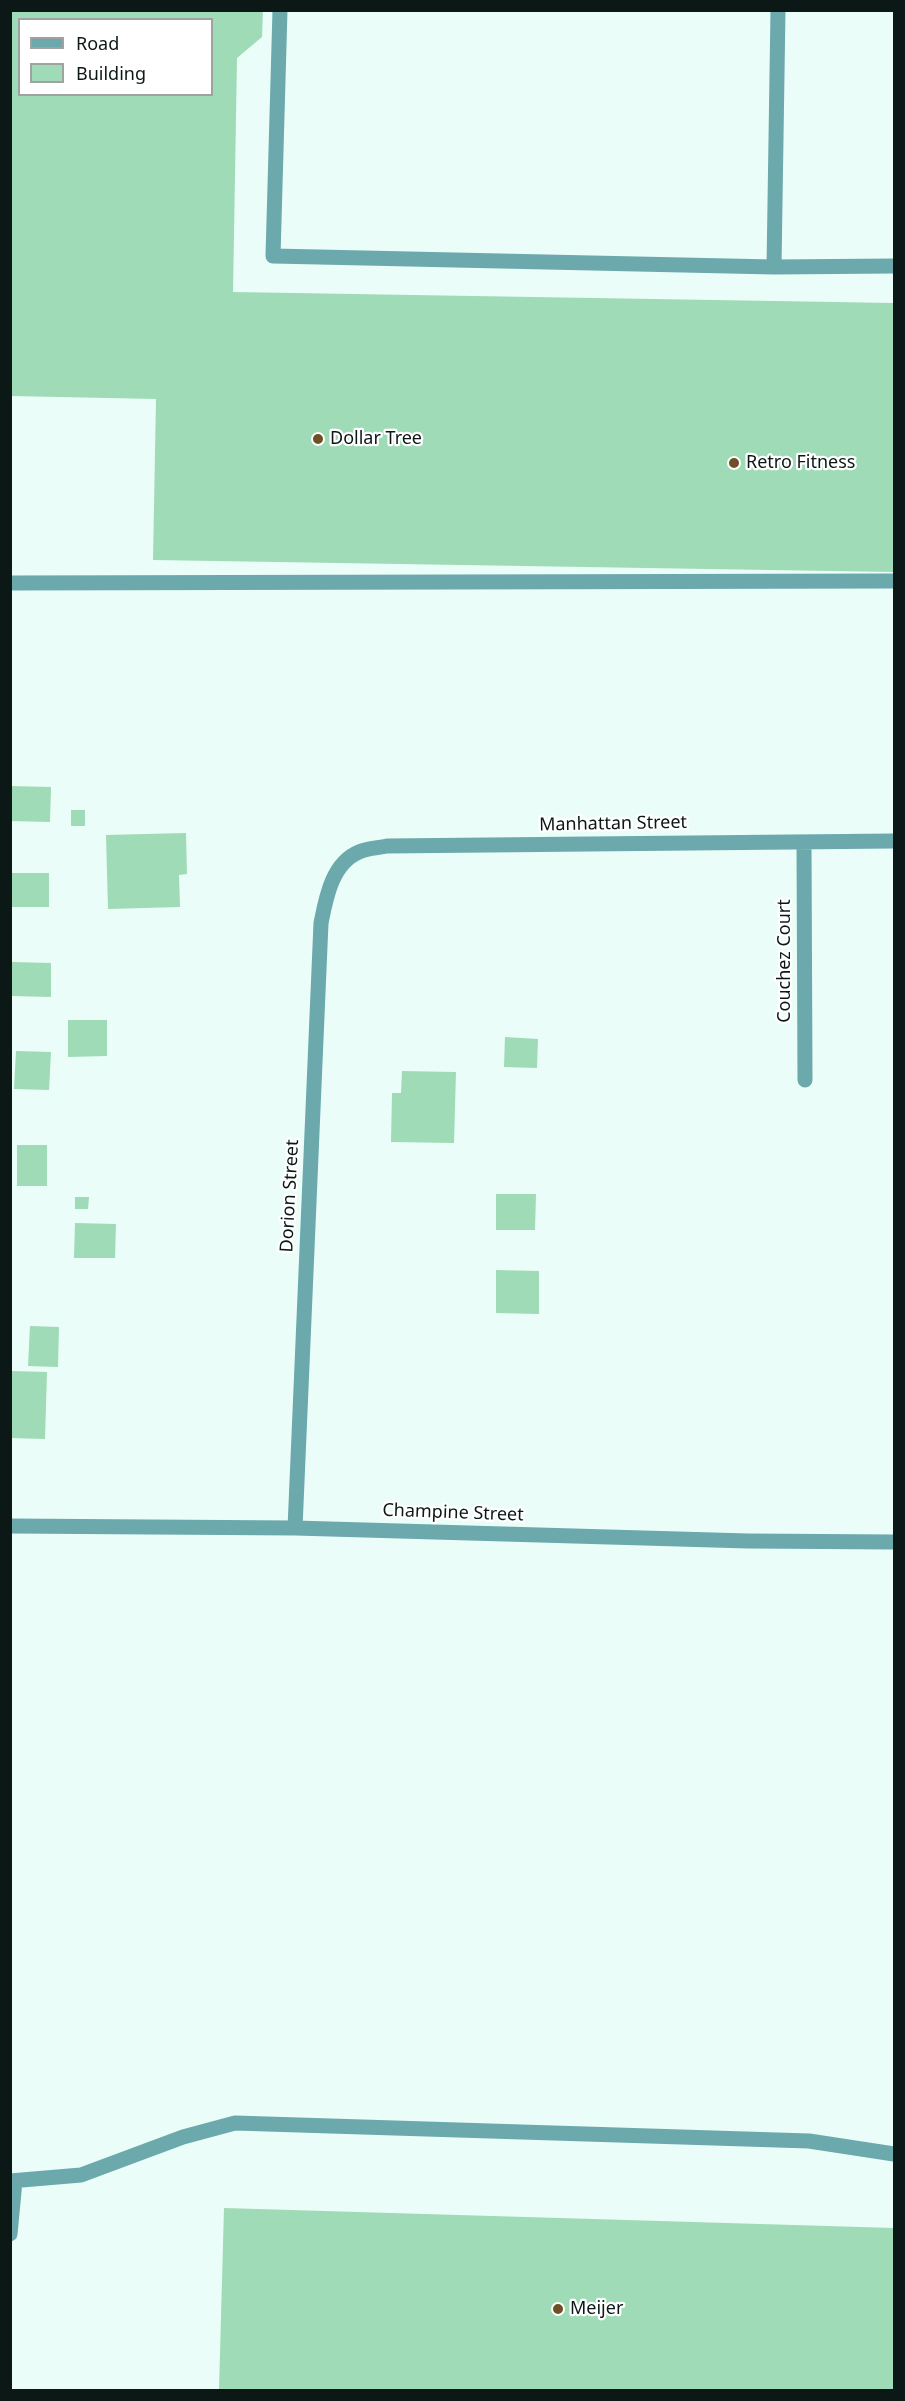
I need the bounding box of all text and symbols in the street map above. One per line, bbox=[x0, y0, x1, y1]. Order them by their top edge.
legend bbox=[18, 18, 213, 96]
text: Road bbox=[76, 31, 119, 55]
text: Building bbox=[76, 61, 146, 85]
place label: Dollar Tree bbox=[330, 428, 422, 450]
marker: Dollar Tree bbox=[311, 432, 325, 446]
place label: Retro Fitness bbox=[746, 452, 855, 474]
marker: Retro Fitness bbox=[727, 456, 741, 470]
street label: Manhattan Street bbox=[539, 812, 687, 836]
street label: Couchez Court bbox=[774, 899, 796, 1023]
street label: Dorion Street bbox=[276, 1139, 304, 1253]
street label: Champine Street bbox=[382, 1500, 524, 1526]
place label: Meijer bbox=[570, 2298, 623, 2320]
marker: Meijer bbox=[551, 2302, 565, 2316]

